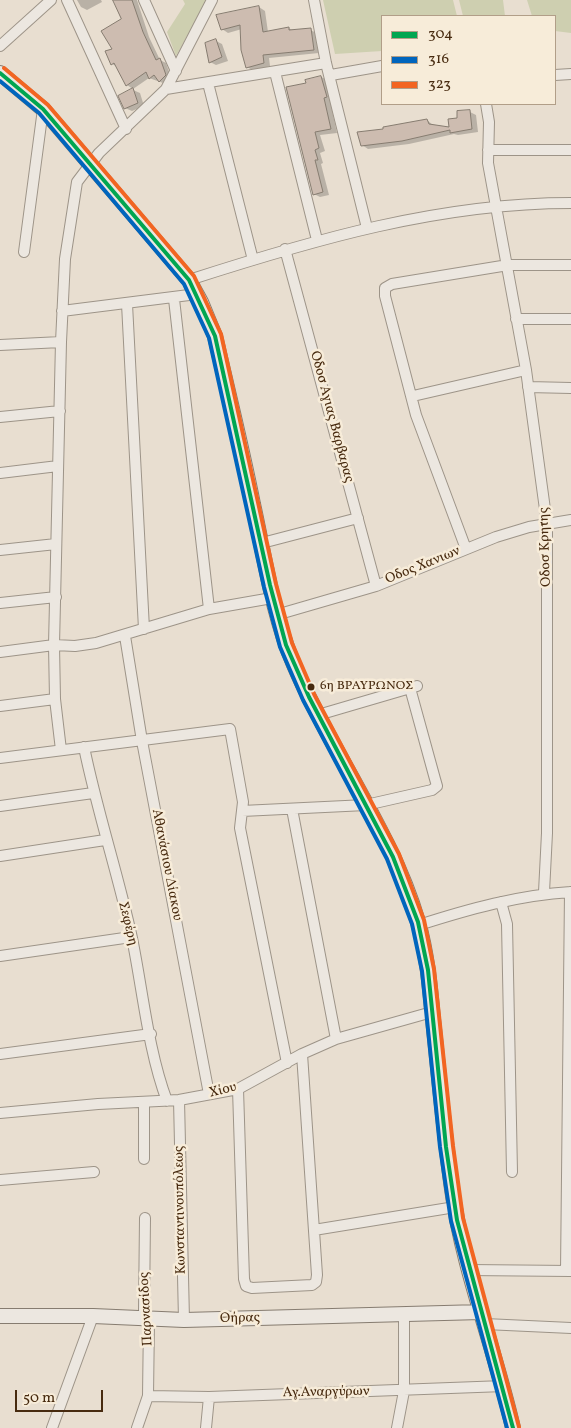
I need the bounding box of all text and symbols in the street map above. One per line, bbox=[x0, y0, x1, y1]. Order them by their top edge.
legend bbox=[381, 15, 556, 105]
text: 304 bbox=[428, 24, 453, 45]
text: 316 bbox=[428, 49, 449, 70]
text: 323 bbox=[428, 74, 451, 95]
street label: Οδοσ Αγιας Βαρβαρας bbox=[305, 349, 357, 485]
street label: Οδοσ Κρητης bbox=[536, 507, 556, 587]
street label: Οδος Χανιων bbox=[383, 543, 463, 589]
place label: 6η ΒΡΑΥΡΩΝΟΣ bbox=[320, 679, 413, 695]
marker: 6η ΒΡΑΥΡΩΝΟΣ bbox=[306, 682, 316, 692]
street label: Αθανάσιου Δίακου bbox=[147, 808, 185, 922]
street label: Σεφέρη bbox=[113, 900, 141, 948]
street label: Χίου bbox=[207, 1079, 239, 1103]
street label: Κωνσταντινουπόλεως bbox=[171, 1145, 191, 1275]
street label: Παρνασίδος bbox=[137, 1272, 157, 1346]
street label: Θήρας bbox=[220, 1310, 260, 1328]
scale bar bbox=[18, 1380, 105, 1412]
street label: Αγ.Αναργύρων bbox=[283, 1384, 369, 1402]
text: 50 m bbox=[23, 1388, 55, 1409]

